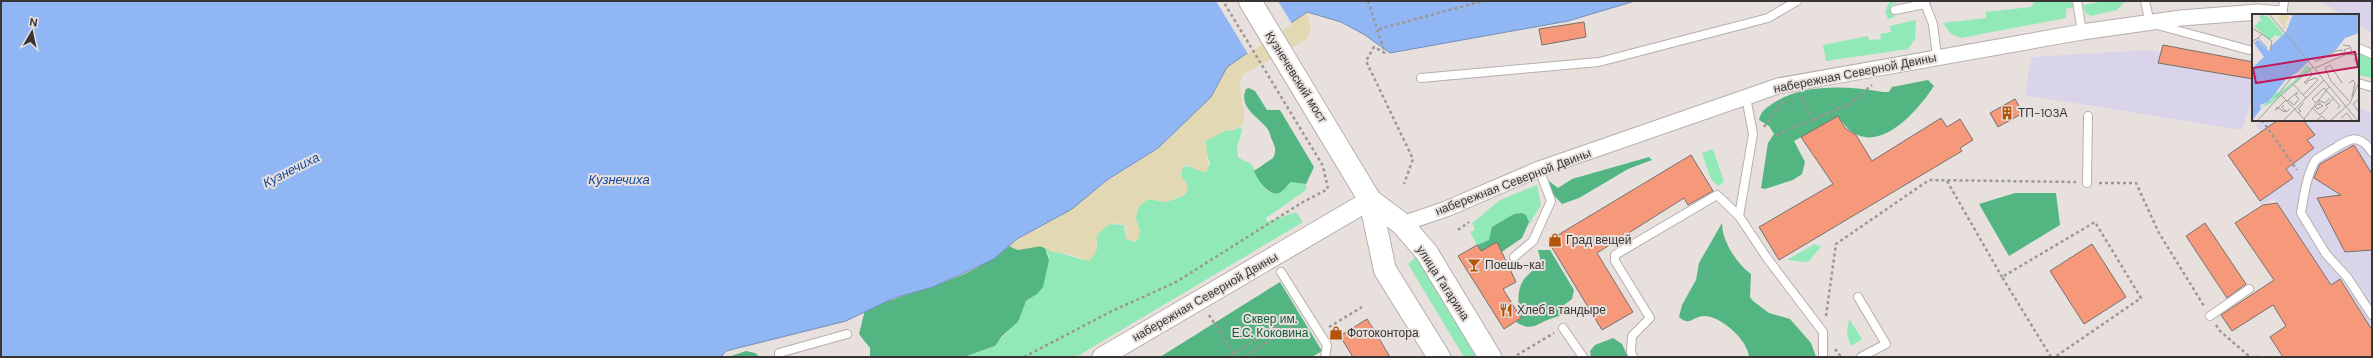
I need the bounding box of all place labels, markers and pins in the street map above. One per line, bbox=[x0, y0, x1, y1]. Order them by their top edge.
building icon: ТП-103А bbox=[1999, 105, 2015, 121]
place label: ТП-103А bbox=[2018, 105, 2068, 121]
shop icon: Град вещей bbox=[1547, 232, 1563, 248]
place label: Град вещей bbox=[1566, 232, 1631, 248]
bar icon: Поешь-ка! bbox=[1466, 257, 1482, 273]
place label: Поешь-ка! bbox=[1485, 257, 1545, 273]
restaurant icon: Хлеб в тандыре bbox=[1498, 302, 1514, 318]
place label: Хлеб в тандыре bbox=[1517, 302, 1606, 318]
shop icon: Фотоконтора bbox=[1328, 325, 1344, 341]
place label: Фотоконтора bbox=[1347, 325, 1419, 341]

